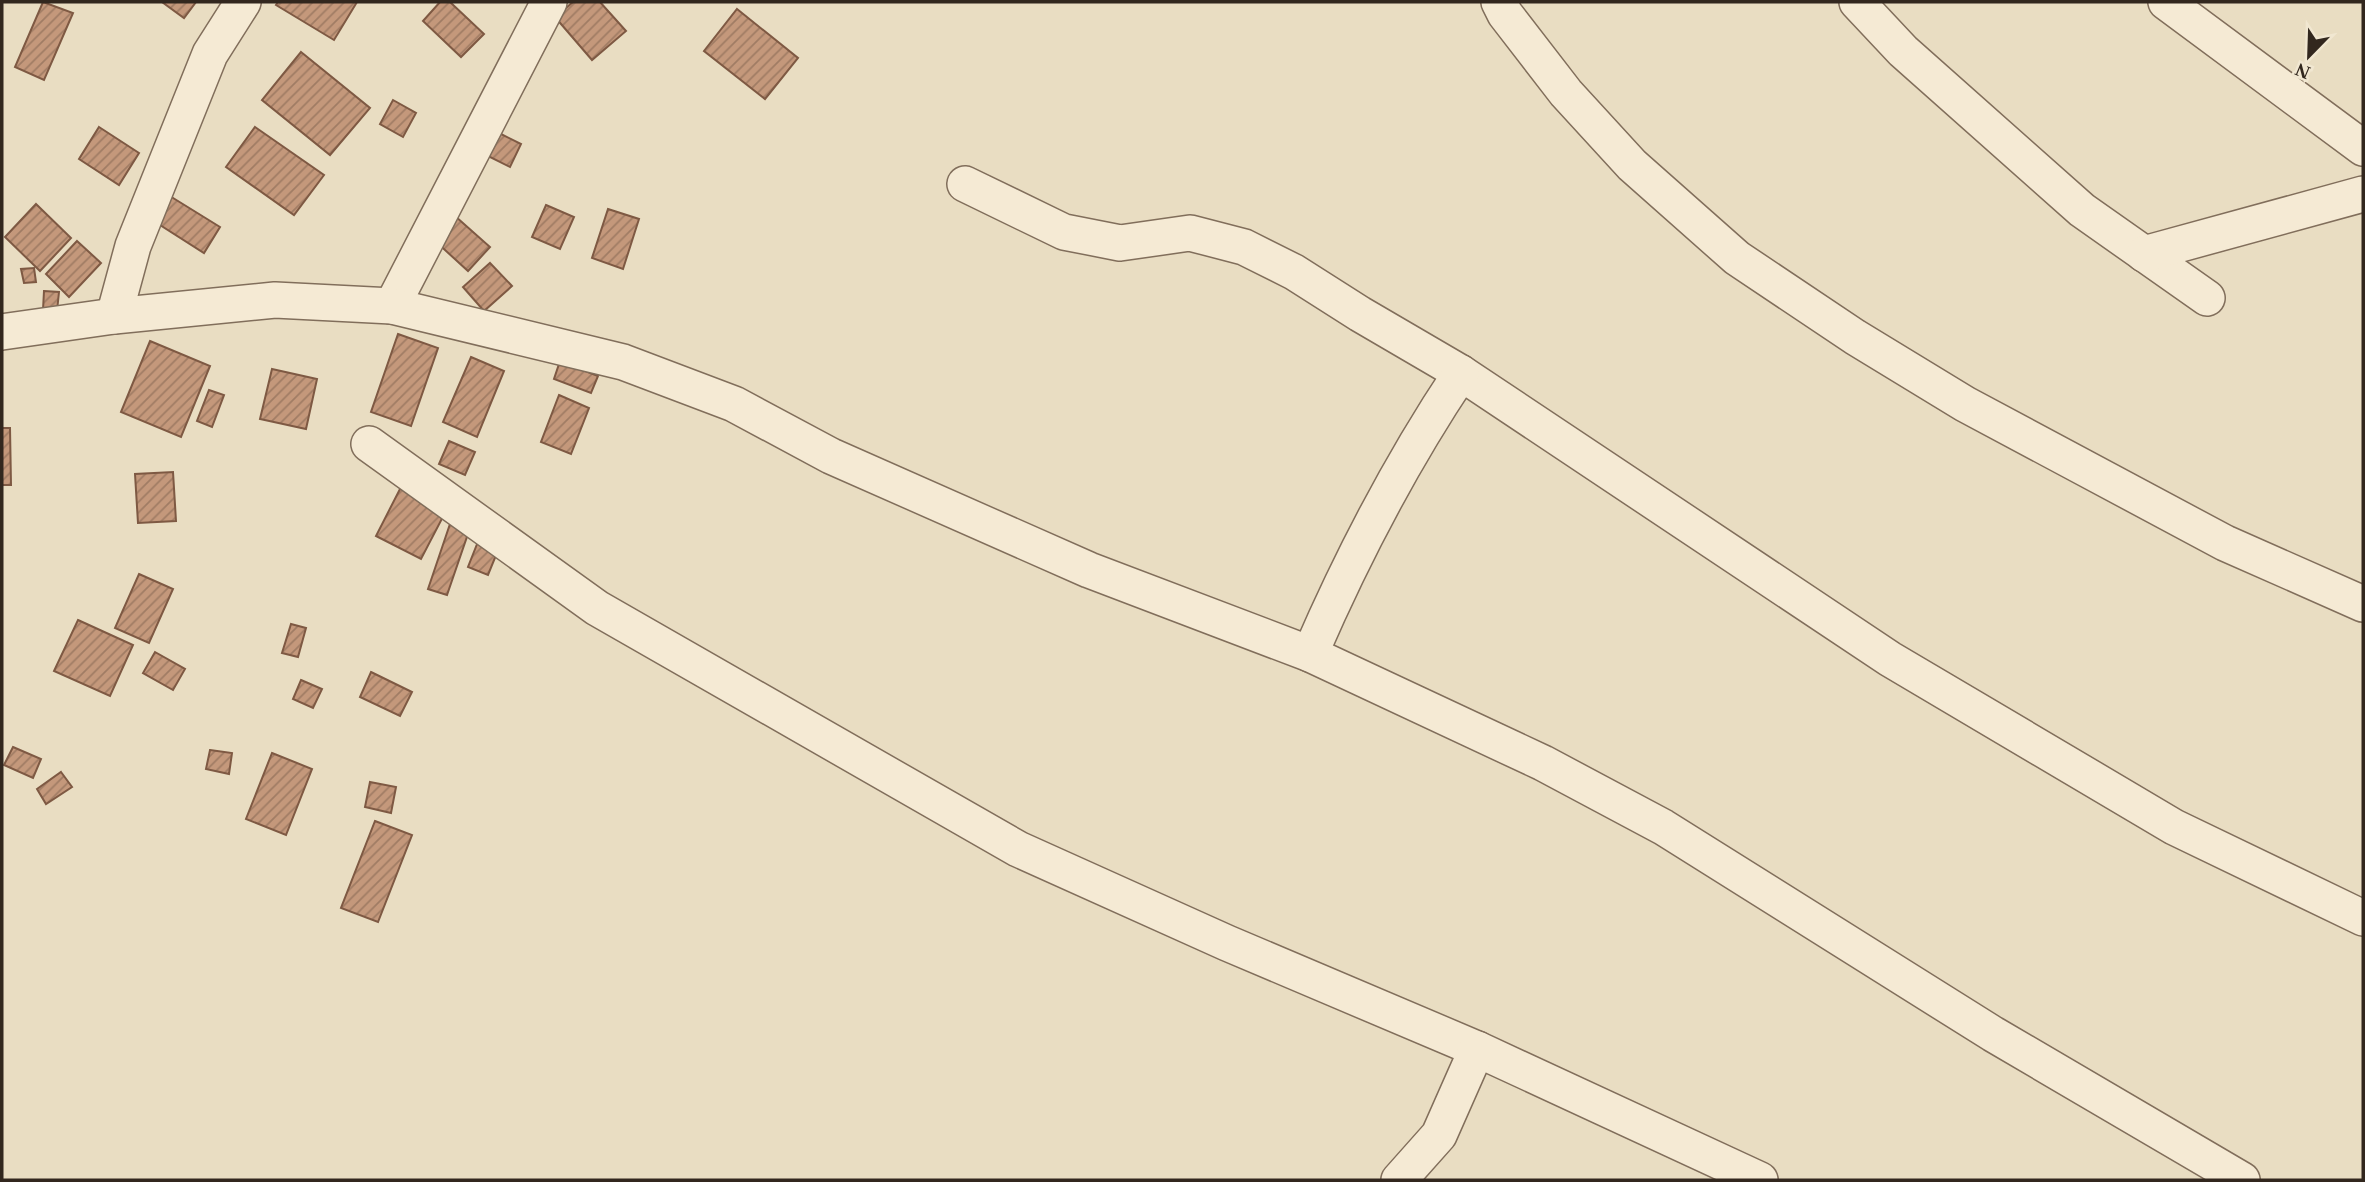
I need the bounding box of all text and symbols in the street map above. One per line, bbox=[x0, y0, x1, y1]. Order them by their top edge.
north arrow bbox=[2274, 21, 2344, 91]
text: N bbox=[2292, 59, 2313, 84]

